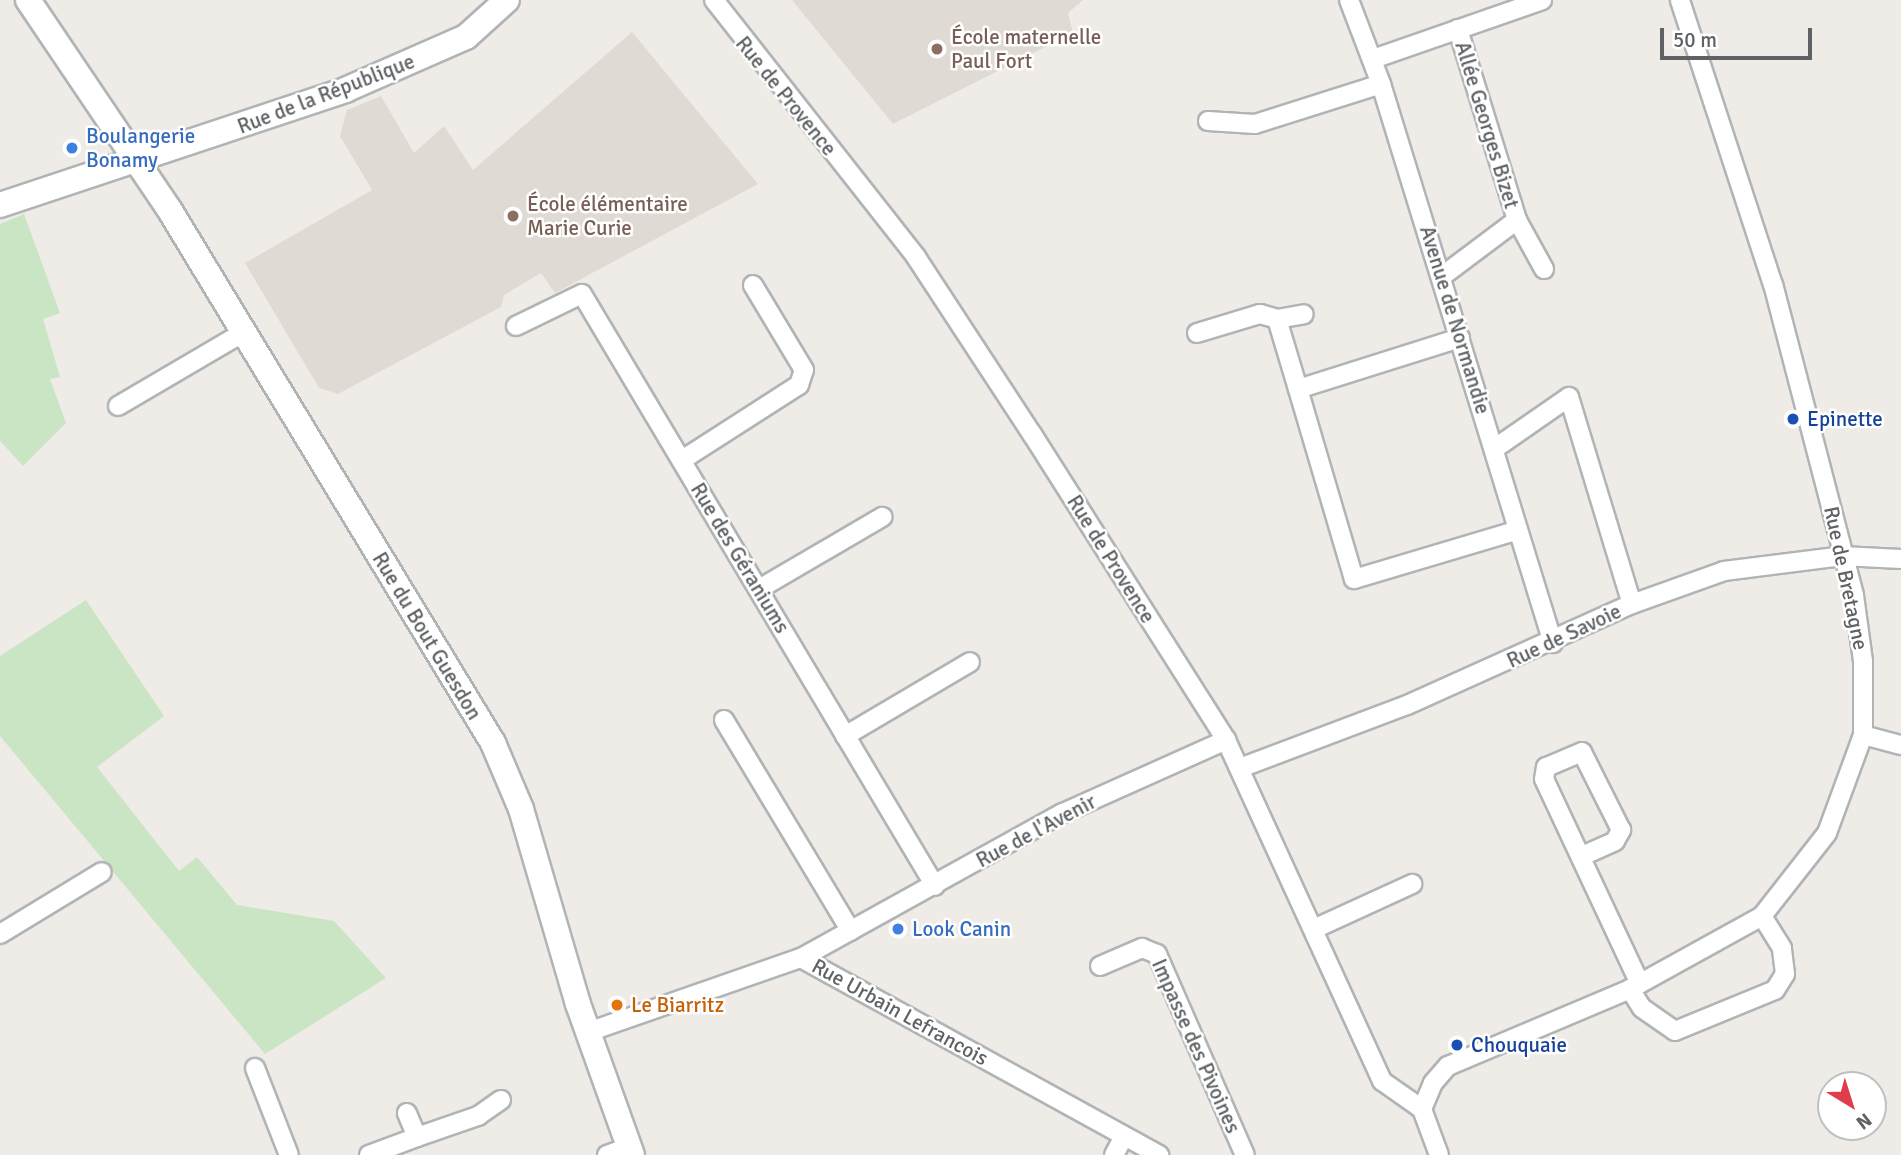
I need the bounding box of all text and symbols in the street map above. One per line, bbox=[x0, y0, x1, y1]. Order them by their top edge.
scale bar bbox=[1663, 14, 1815, 58]
place label: École maternelle Paul Fort bbox=[951, 24, 1101, 74]
text: 50 m bbox=[1673, 27, 1717, 53]
street label: Rue de Provence bbox=[730, 31, 842, 161]
street label: Allée Georges Bizet bbox=[1450, 38, 1524, 212]
marker: École maternelle Paul Fort bbox=[929, 41, 945, 57]
street label: Rue de la République bbox=[234, 49, 418, 139]
place label: Boulangerie Bonamy bbox=[86, 123, 195, 173]
marker: Boulangerie Bonamy bbox=[64, 140, 80, 156]
place label: École élémentaire Marie Curie bbox=[527, 191, 688, 241]
marker: École élémentaire Marie Curie bbox=[505, 208, 521, 224]
street label: Avenue de Normandie bbox=[1414, 223, 1496, 417]
place label: Epinette bbox=[1807, 406, 1883, 432]
marker: Epinette bbox=[1785, 411, 1801, 427]
street label: Rue des Géraniums bbox=[685, 478, 795, 638]
street label: Rue de Provence bbox=[1062, 490, 1160, 628]
street label: Rue de Bretagne bbox=[1818, 504, 1874, 652]
street label: Rue du Bout Guesdon bbox=[367, 548, 487, 724]
street label: Rue de Savoie bbox=[1503, 599, 1625, 673]
street label: Rue de l'Avenir bbox=[972, 789, 1100, 873]
place label: Look Canin bbox=[912, 916, 1011, 942]
marker: Look Canin bbox=[890, 921, 906, 937]
street label: Rue Urbain Lefrancois bbox=[807, 953, 993, 1071]
street label: Impasse des Pivoines bbox=[1146, 955, 1246, 1137]
place label: Le Biarritz bbox=[631, 992, 724, 1018]
marker: Le Biarritz bbox=[609, 997, 625, 1013]
place label: Chouquaie bbox=[1471, 1032, 1567, 1058]
marker: Chouquaie bbox=[1449, 1037, 1465, 1053]
north arrow bbox=[1817, 1071, 1887, 1141]
text: N bbox=[1851, 1107, 1876, 1134]

